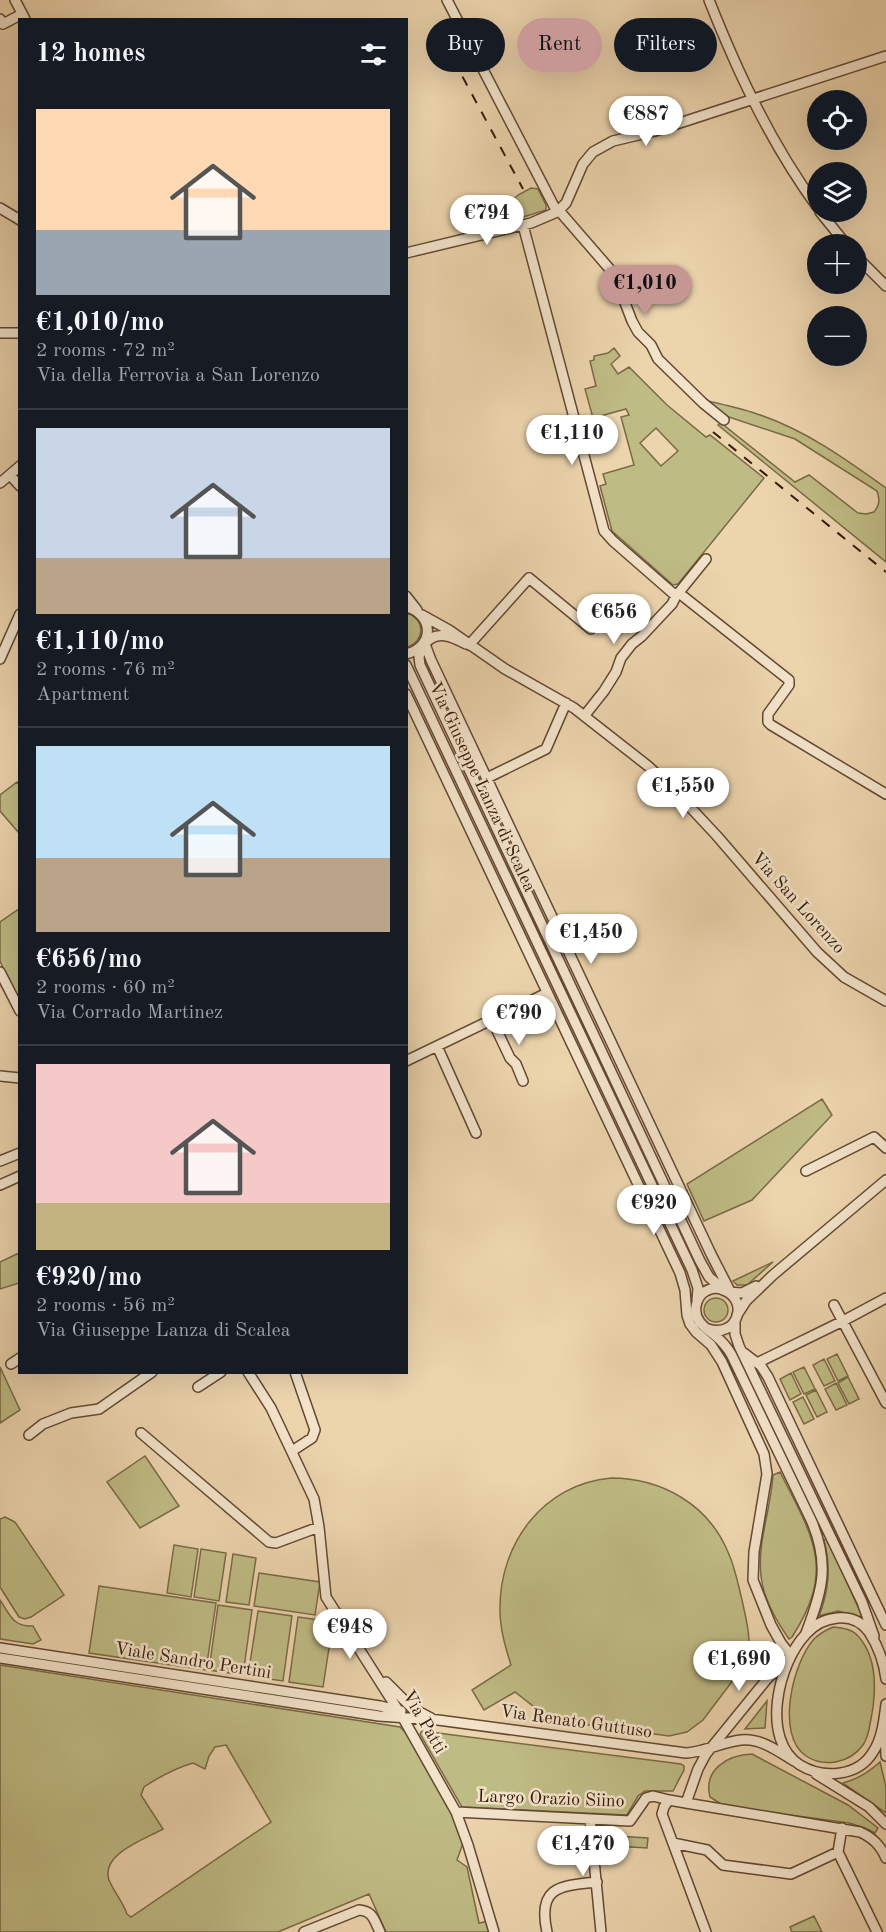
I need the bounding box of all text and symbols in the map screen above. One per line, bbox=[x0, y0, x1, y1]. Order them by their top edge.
chip: Buy bbox=[426, 18, 505, 72]
chip: Rent bbox=[517, 18, 602, 72]
chip: Filters bbox=[614, 18, 717, 72]
icon: filters bbox=[357, 38, 390, 71]
text: 12 homes bbox=[36, 41, 145, 67]
map controls bbox=[807, 90, 867, 366]
button: locate bbox=[807, 90, 867, 150]
pin: €887 bbox=[610, 96, 682, 147]
text: €887 bbox=[623, 105, 669, 125]
icon: home bbox=[159, 148, 267, 256]
button: layers bbox=[807, 162, 867, 222]
pin: €794 bbox=[451, 195, 523, 246]
text: €794 bbox=[464, 204, 510, 224]
button: + bbox=[807, 234, 867, 294]
pin: €1,010 bbox=[596, 265, 694, 316]
text: €1,010 bbox=[613, 274, 677, 294]
button: − bbox=[807, 306, 867, 366]
text: €1,010/mo bbox=[36, 310, 164, 336]
text: 2 rooms · 72 m² bbox=[36, 341, 175, 361]
text: Via della Ferrovia a San Lorenzo bbox=[36, 366, 320, 386]
pin: €1,110 bbox=[523, 415, 621, 466]
text: €1,110 bbox=[540, 424, 604, 444]
icon: home bbox=[159, 467, 267, 575]
pin: €656 bbox=[578, 594, 650, 645]
text: €656 bbox=[591, 603, 637, 623]
text: €1,110/mo bbox=[36, 629, 164, 655]
text: 2 rooms · 76 m² bbox=[36, 660, 175, 680]
street label: Via Giuseppe Lanza di Scalea bbox=[425, 679, 539, 895]
text: Apartment bbox=[36, 685, 130, 705]
pin: €1,550 bbox=[634, 768, 732, 819]
text: €1,550 bbox=[651, 777, 715, 797]
icon: home bbox=[159, 785, 267, 893]
street label: Via San Lorenzo bbox=[748, 849, 848, 957]
pin: €1,450 bbox=[542, 914, 640, 965]
text: €1,450 bbox=[559, 923, 623, 943]
text: €656/mo bbox=[36, 947, 142, 973]
text: 2 rooms · 60 m² bbox=[36, 978, 175, 998]
pin: €790 bbox=[483, 995, 555, 1046]
text: Via Corrado Martinez bbox=[36, 1003, 223, 1023]
text: €790 bbox=[496, 1004, 542, 1024]
icon: home bbox=[159, 1103, 267, 1211]
pin: €920 bbox=[618, 1185, 690, 1236]
text: €920 bbox=[631, 1194, 677, 1214]
text: €920/mo bbox=[36, 1265, 142, 1291]
text: 2 rooms · 56 m² bbox=[36, 1296, 175, 1316]
text: Via Giuseppe Lanza di Scalea bbox=[36, 1321, 291, 1341]
pin: €948 bbox=[314, 1609, 386, 1660]
text: €948 bbox=[327, 1618, 373, 1638]
street label: Viale Sandro Pertini bbox=[113, 1640, 273, 1682]
pin: €1,690 bbox=[690, 1641, 788, 1692]
text: €1,690 bbox=[707, 1650, 771, 1670]
street label: Via Patti bbox=[399, 1687, 449, 1757]
street label: Via Renato Guttuso bbox=[499, 1702, 653, 1742]
street label: Largo Orazio Siino bbox=[477, 1787, 625, 1811]
pin: €1,470 bbox=[534, 1826, 632, 1877]
text: €1,470 bbox=[551, 1835, 615, 1855]

